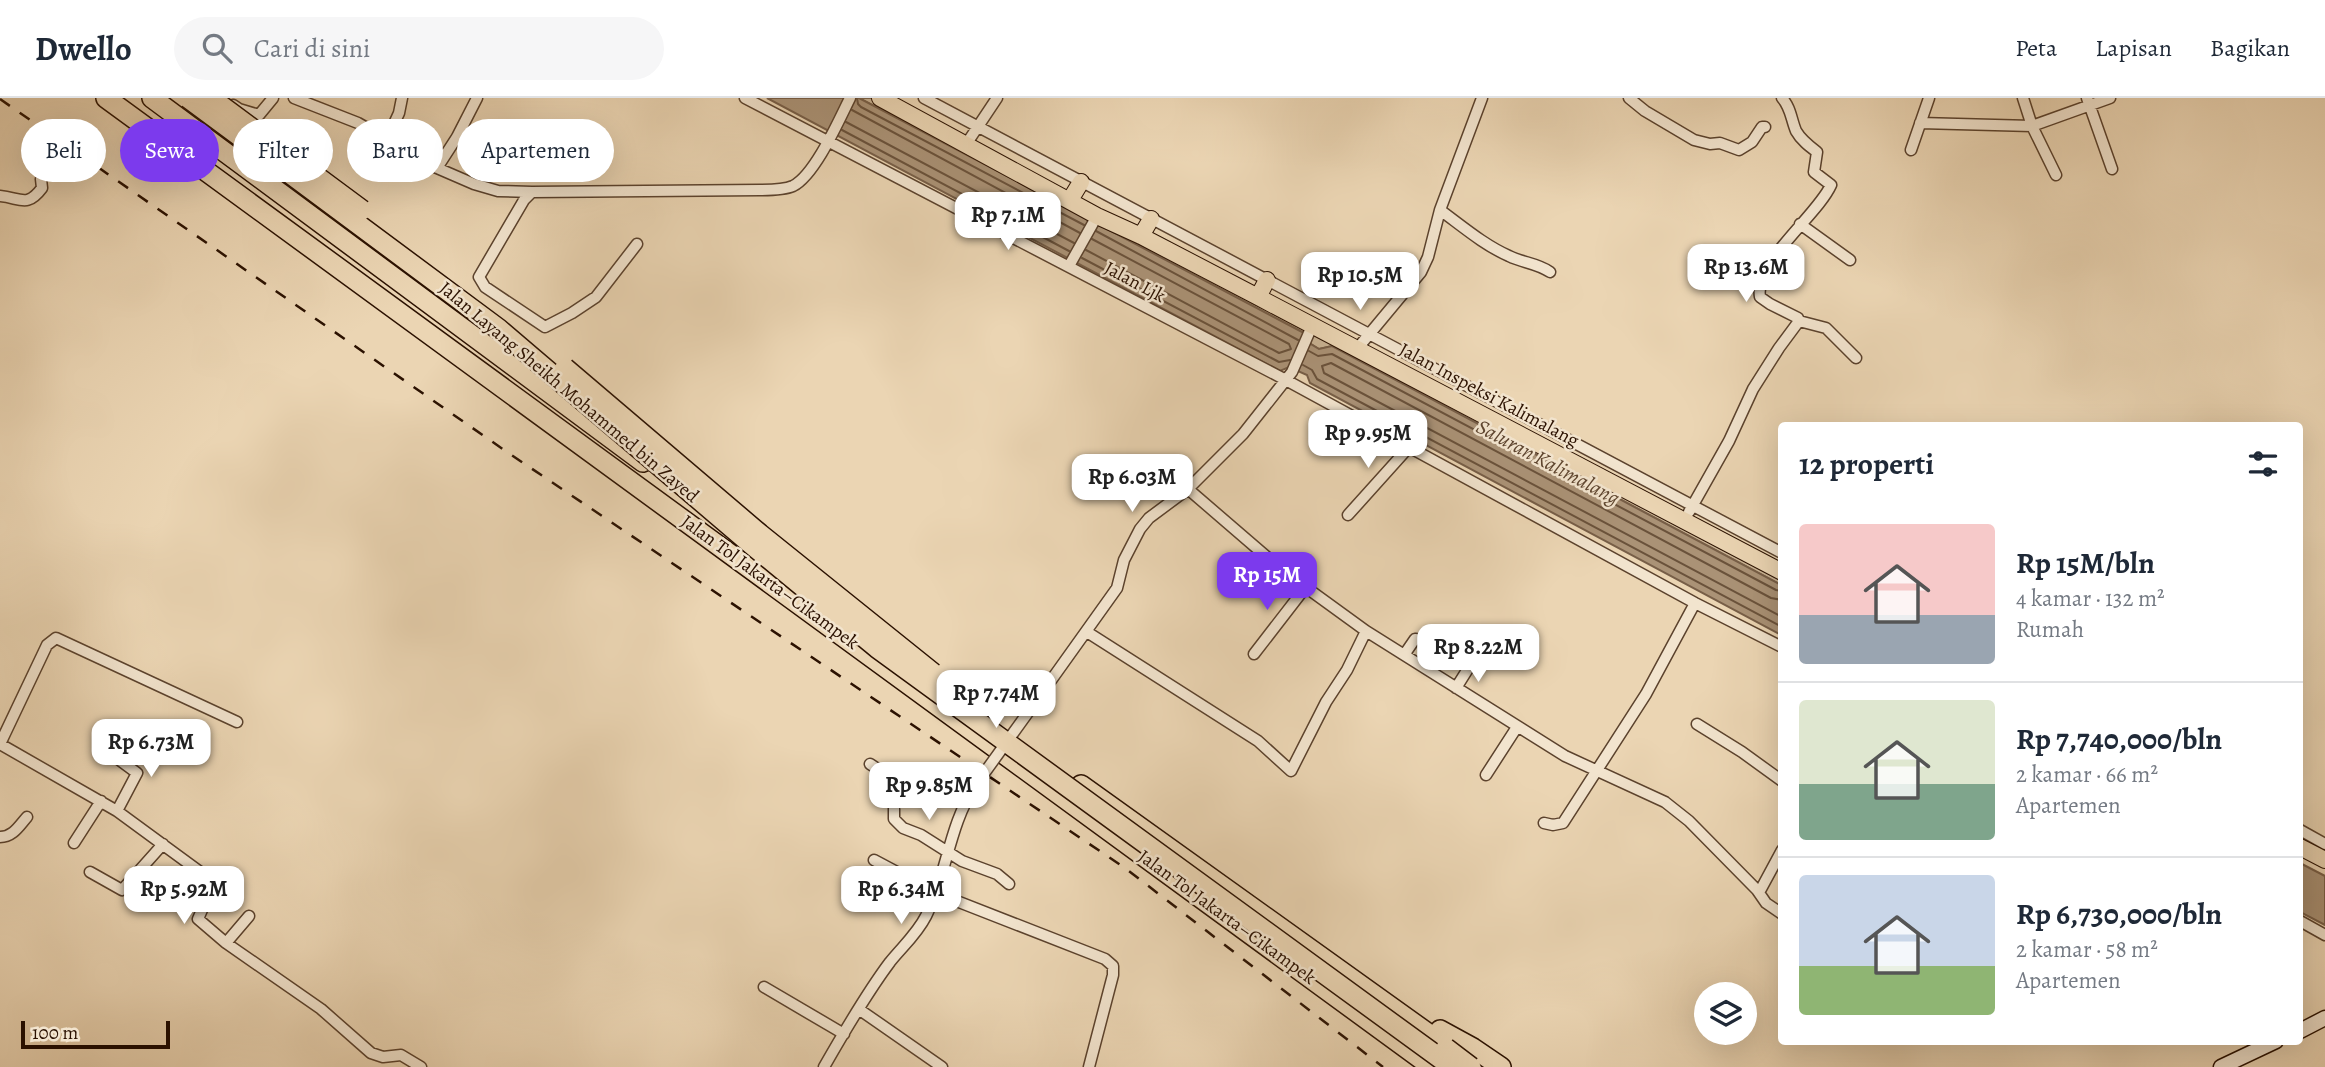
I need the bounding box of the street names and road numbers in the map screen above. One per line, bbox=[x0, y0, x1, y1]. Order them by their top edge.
street label: Jalan Ljk bbox=[1100, 255, 1171, 309]
street label: Jalan Layang Sheikh Mohammed bin Zayed bbox=[434, 275, 705, 509]
street label: Jalan Inspeksi Kalimalang bbox=[1394, 337, 1584, 454]
street label: Jalan Tol Jakarta–Cikampek bbox=[676, 509, 865, 656]
street label: Jalan Tol Jakarta–Cikampek bbox=[1133, 844, 1322, 991]

